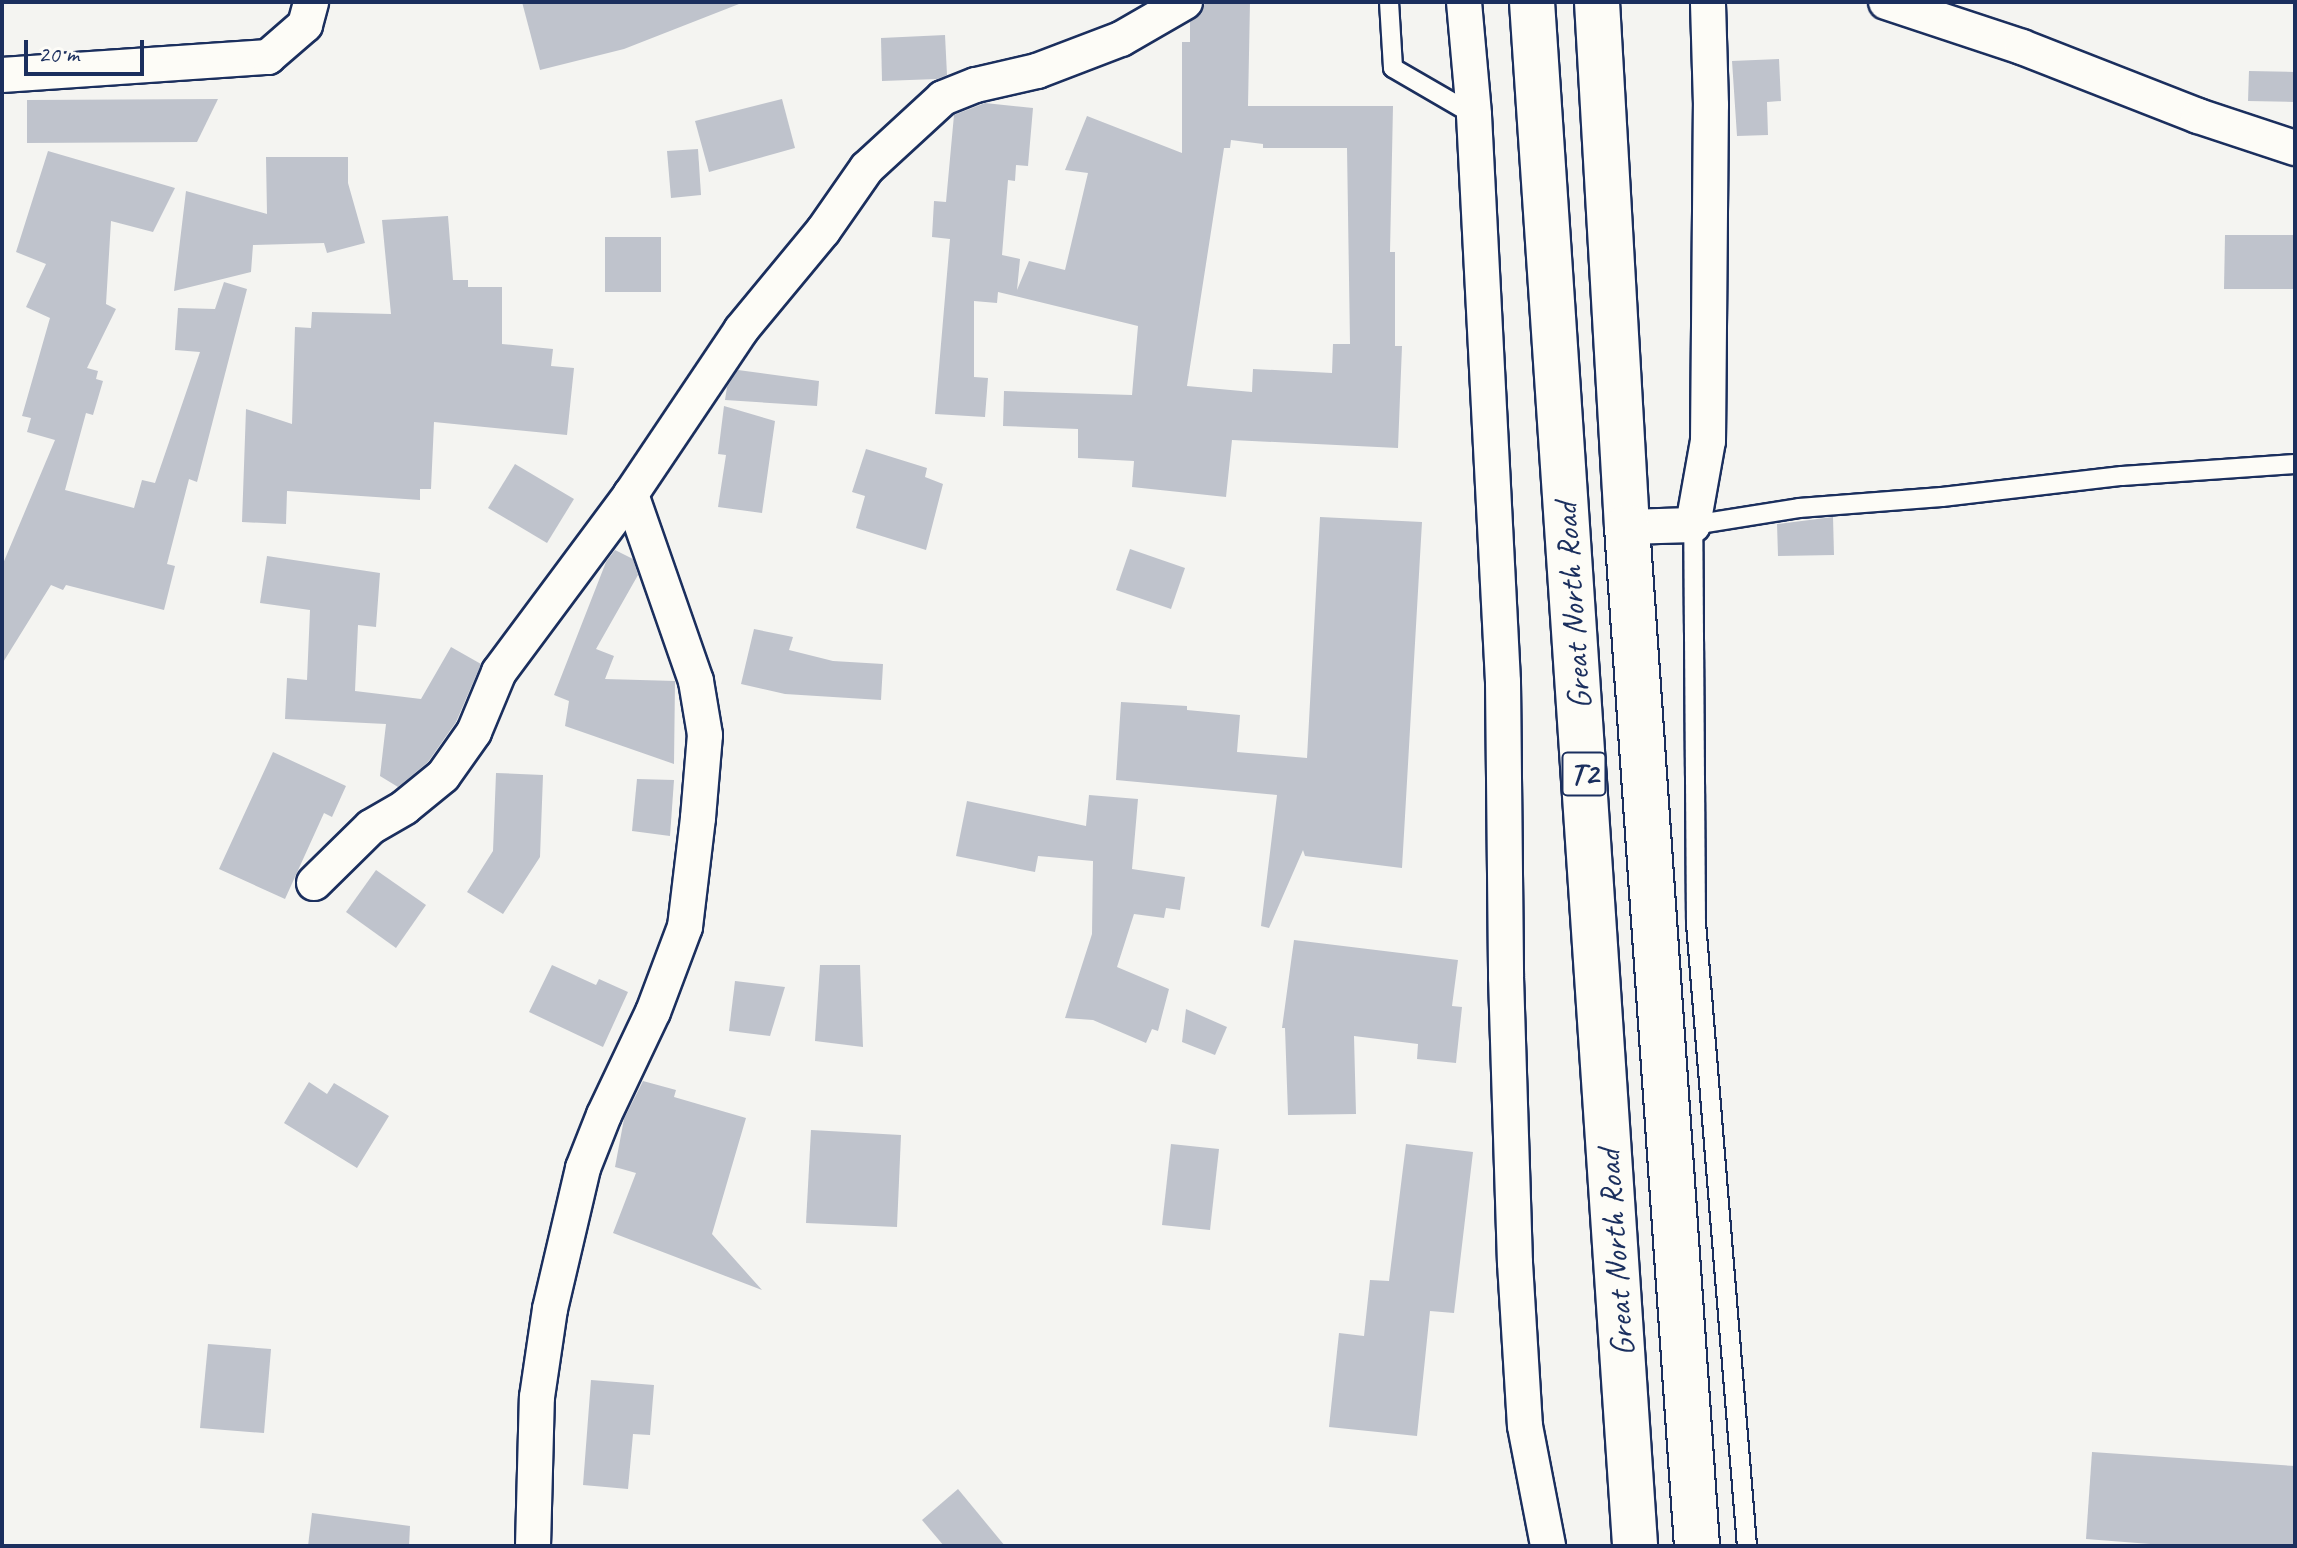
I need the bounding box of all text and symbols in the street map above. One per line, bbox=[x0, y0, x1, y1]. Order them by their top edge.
scale bar bbox=[28, 24, 148, 74]
text: 20 m bbox=[38, 39, 79, 69]
street label: Great North Road bbox=[1544, 500, 1600, 712]
road number: T2 bbox=[1560, 746, 1608, 802]
street label: Great North Road bbox=[1587, 1147, 1643, 1359]

